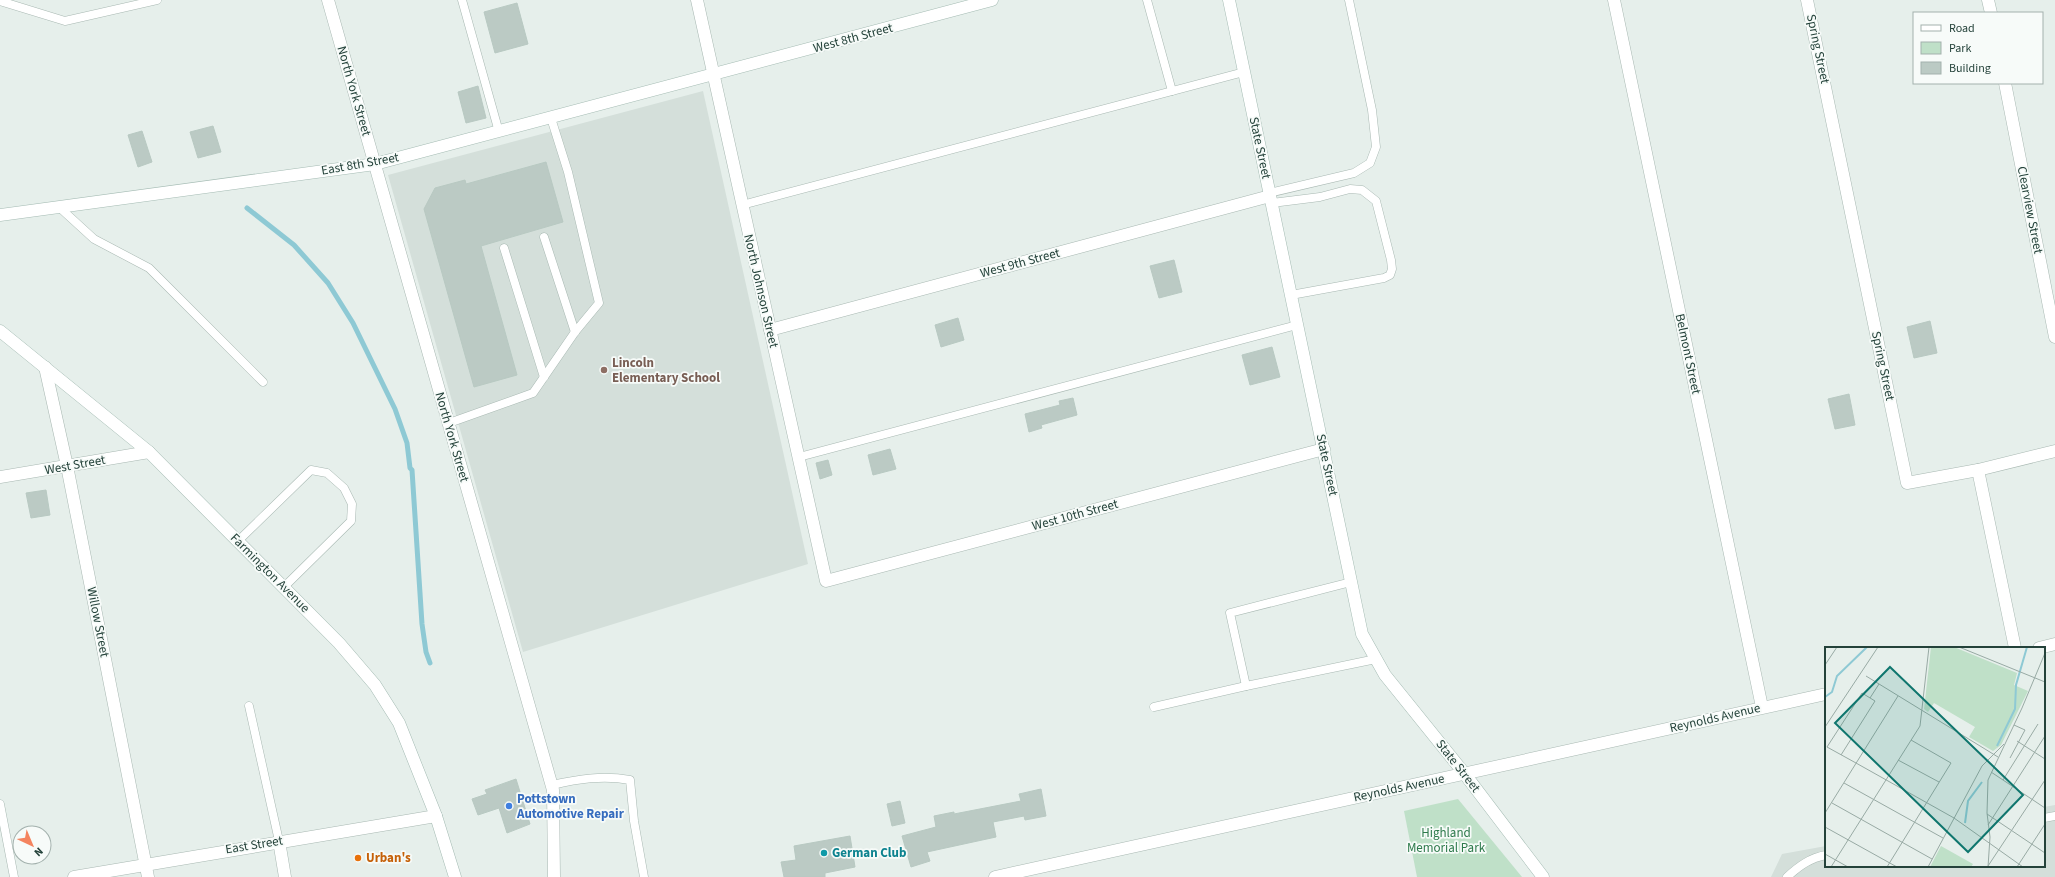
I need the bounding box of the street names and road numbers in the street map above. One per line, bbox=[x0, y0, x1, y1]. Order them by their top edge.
street label: Spring Street bbox=[1802, 13, 1834, 86]
street label: West 8th Street bbox=[811, 19, 895, 57]
street label: North York Street bbox=[333, 44, 376, 139]
street label: State Street bbox=[1245, 115, 1275, 181]
street label: East 8th Street bbox=[320, 148, 401, 180]
street label: Clearview Street bbox=[2013, 165, 2047, 256]
street label: North Johnson Street bbox=[739, 232, 783, 350]
street label: West 9th Street bbox=[978, 244, 1062, 282]
street label: Belmont Street bbox=[1671, 312, 1705, 397]
street label: Spring Street bbox=[1867, 330, 1899, 403]
street label: North York Street bbox=[431, 390, 474, 485]
street label: State Street bbox=[1312, 432, 1342, 498]
street label: West Street bbox=[43, 451, 107, 479]
street label: West 10th Street bbox=[1030, 495, 1121, 535]
street label: Farmington Avenue bbox=[226, 529, 314, 617]
street label: Willow Street bbox=[82, 585, 114, 659]
street label: Reynolds Avenue bbox=[1668, 699, 1762, 737]
street label: State Street bbox=[1432, 736, 1485, 797]
street label: Reynolds Avenue bbox=[1352, 770, 1446, 806]
street label: East Street bbox=[224, 831, 285, 858]

